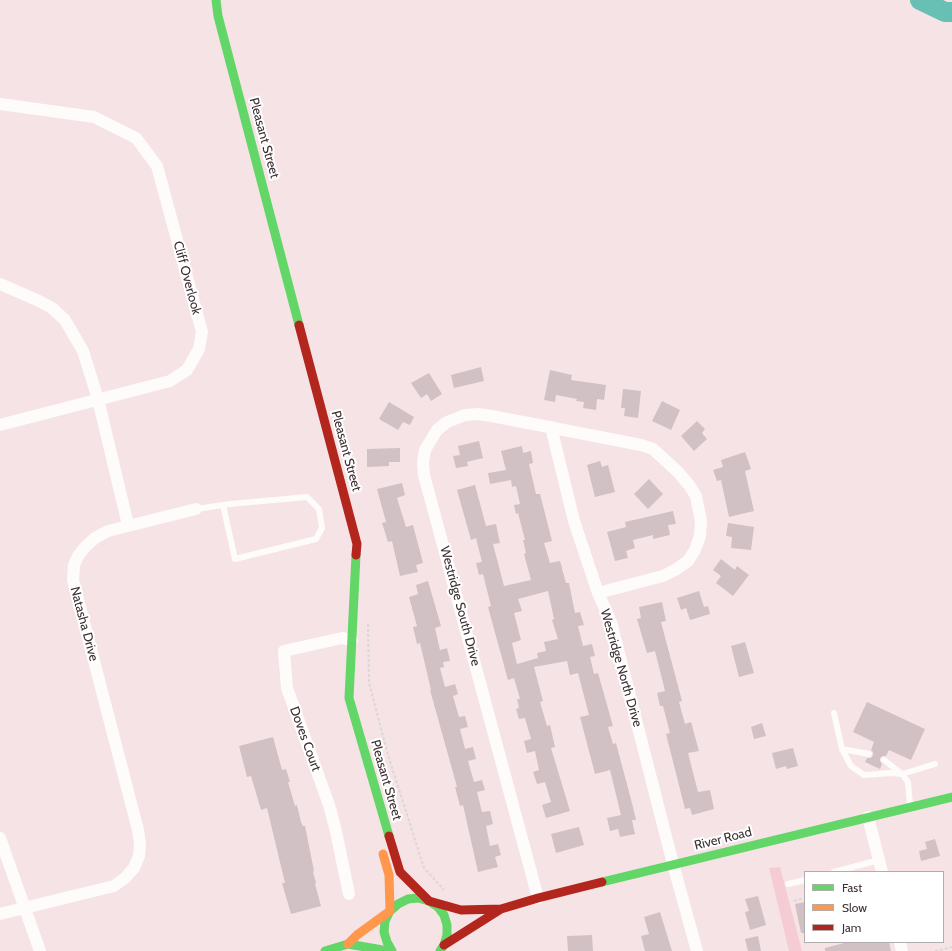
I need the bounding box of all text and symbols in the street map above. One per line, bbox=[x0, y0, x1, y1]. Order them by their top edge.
street label: Pleasant Street bbox=[246, 96, 282, 180]
street label: Cliff Overlook bbox=[170, 239, 204, 317]
street label: Pleasant Street bbox=[328, 409, 364, 493]
street label: Westridge South Drive bbox=[436, 544, 484, 668]
street label: Natasha Drive bbox=[67, 585, 101, 663]
street label: Westridge North Drive bbox=[597, 607, 645, 729]
street label: Doves Court bbox=[286, 704, 324, 774]
street label: Pleasant Street bbox=[367, 738, 405, 822]
street label: River Road bbox=[693, 824, 753, 854]
legend bbox=[804, 871, 944, 943]
text: Fast bbox=[842, 880, 862, 895]
text: Slow bbox=[842, 900, 867, 915]
text: Jam bbox=[842, 920, 861, 935]

